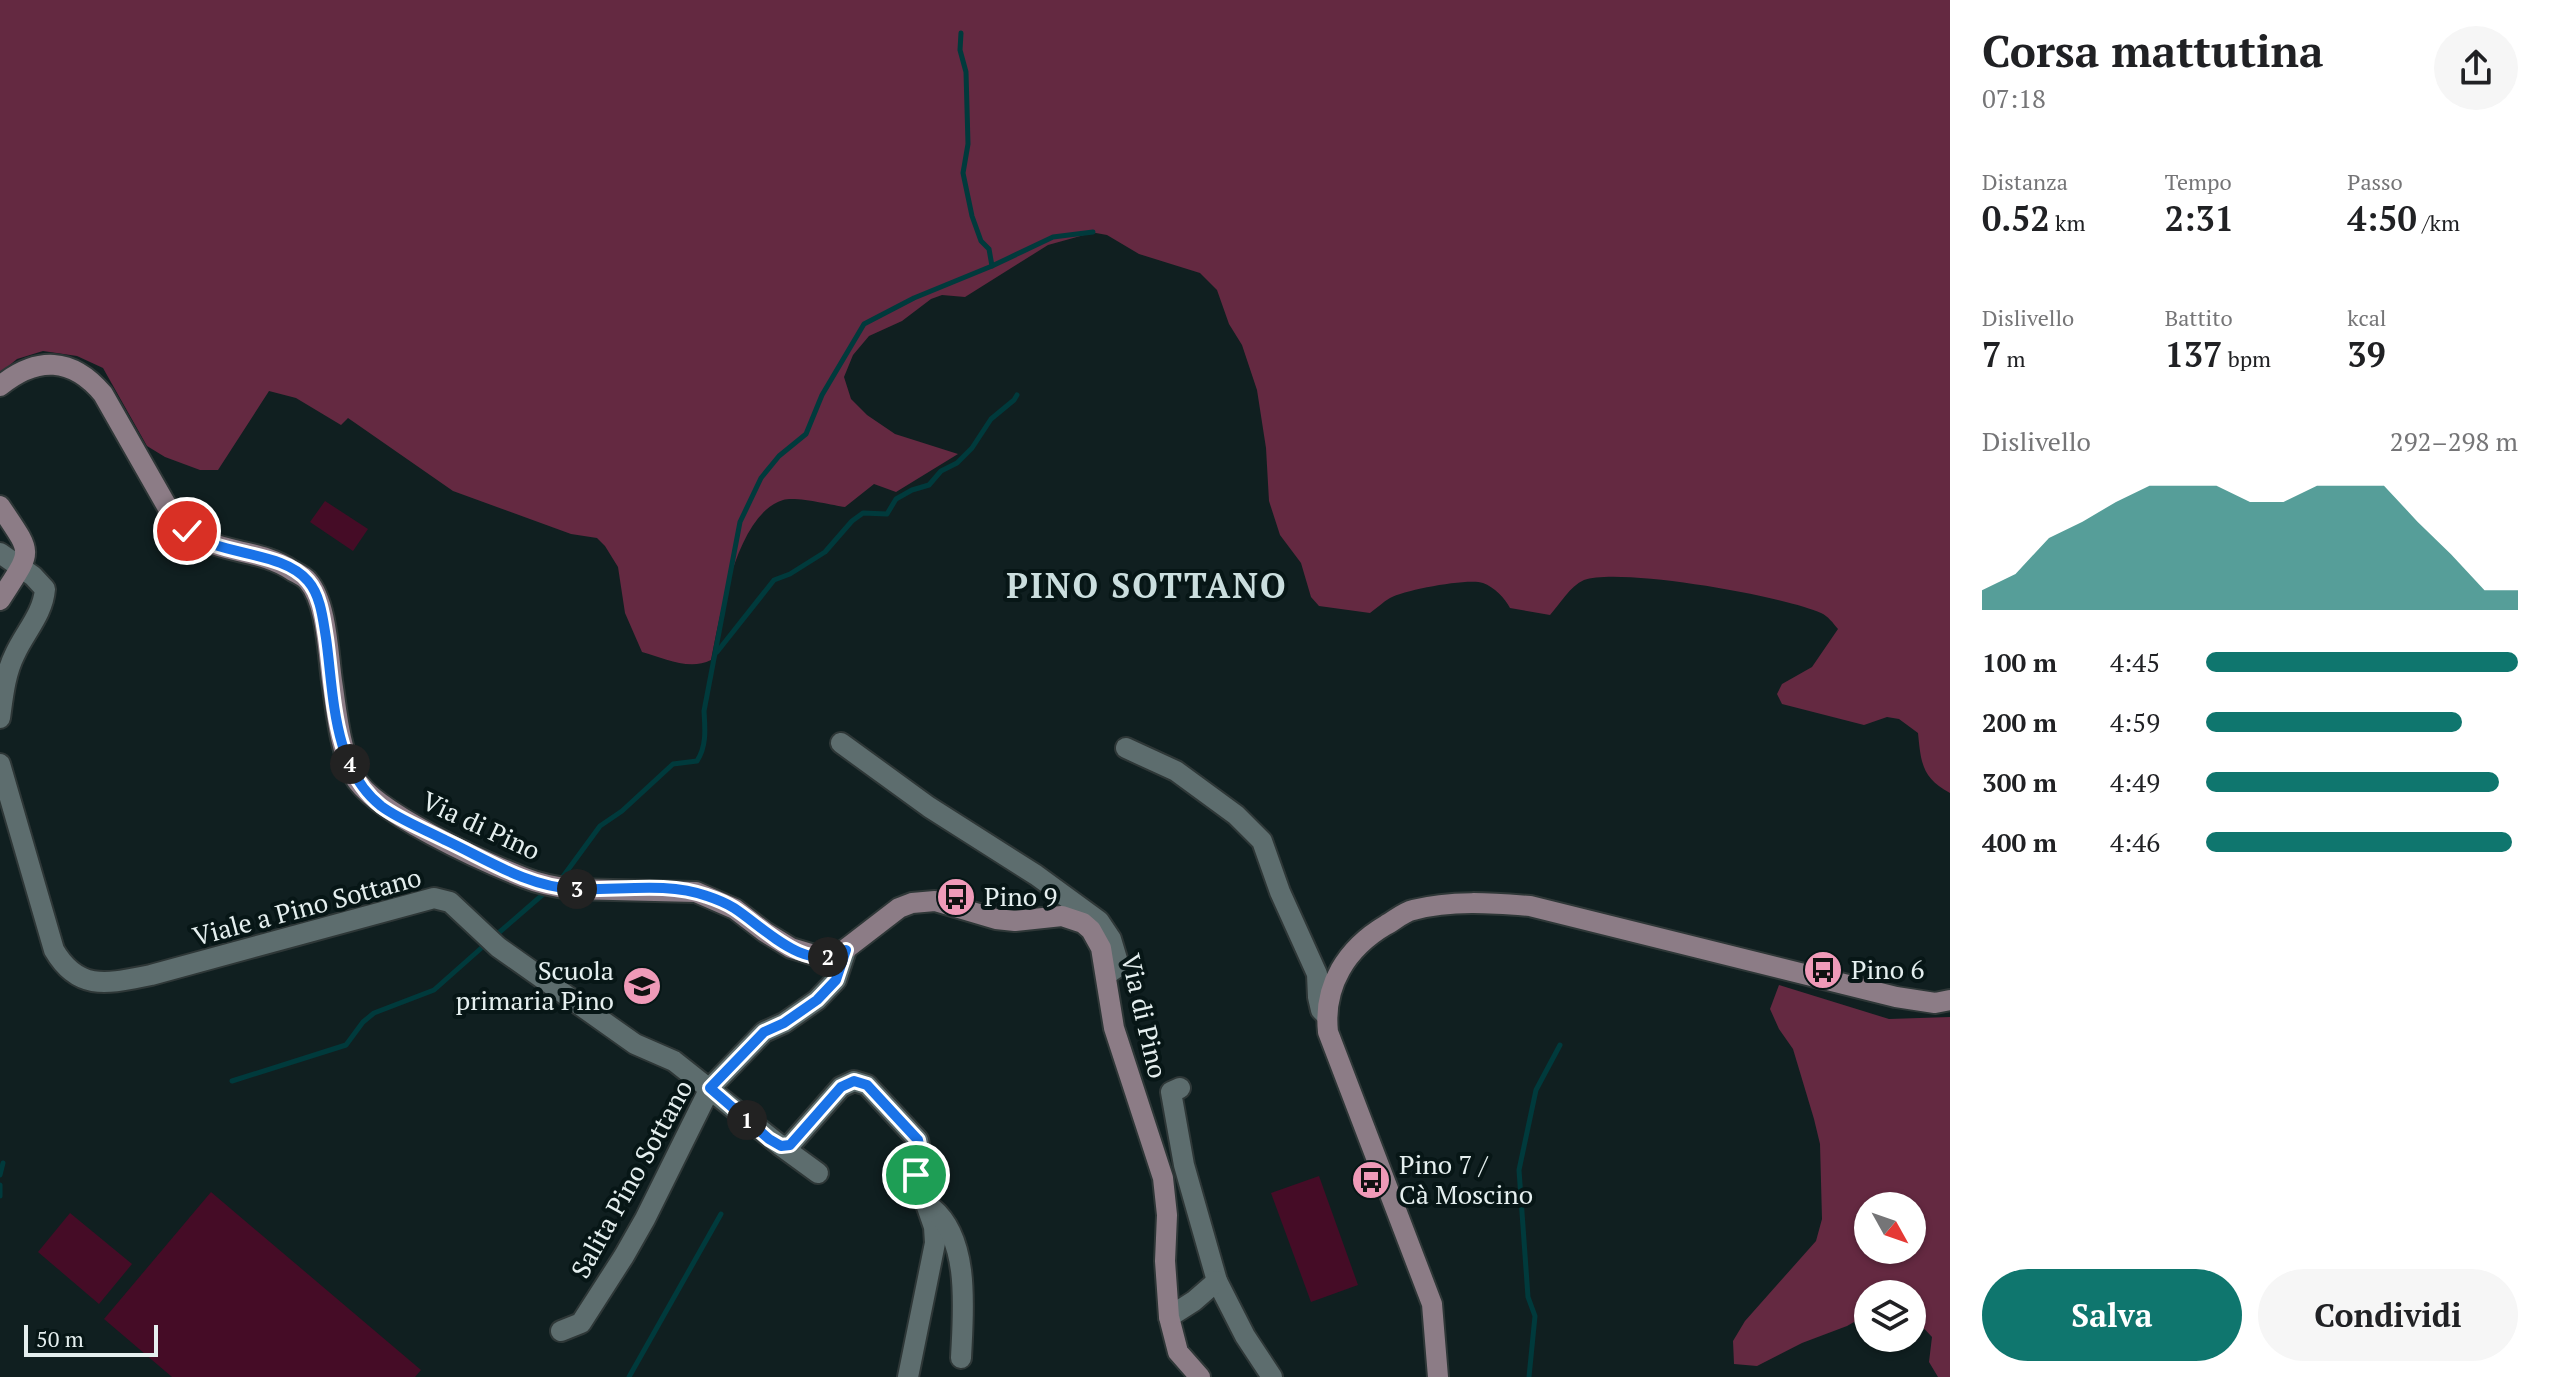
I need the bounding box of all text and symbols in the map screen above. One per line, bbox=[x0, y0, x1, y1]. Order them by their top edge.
text: Corsa mattutina bbox=[1982, 21, 2323, 80]
button: share bbox=[2434, 26, 2518, 110]
text: 07:18 bbox=[1982, 81, 2046, 115]
text: Distanza bbox=[1982, 167, 2068, 196]
text: Tempo bbox=[2165, 167, 2232, 196]
text: Passo bbox=[2347, 167, 2403, 196]
text: 0.52 bbox=[1982, 196, 2050, 241]
text: 2:31 bbox=[2165, 196, 2234, 241]
text: 4:50 bbox=[2347, 196, 2417, 241]
text: km bbox=[2050, 208, 2085, 237]
text: /km bbox=[2417, 208, 2460, 237]
text: Dislivello bbox=[1982, 303, 2074, 332]
text: Battito bbox=[2165, 303, 2233, 332]
text: kcal bbox=[2347, 303, 2386, 332]
text: 7 bbox=[1982, 332, 2001, 377]
text: 137 bbox=[2165, 332, 2222, 377]
text: 39 bbox=[2347, 332, 2386, 377]
text: m bbox=[2001, 344, 2026, 373]
text: bpm bbox=[2222, 344, 2271, 373]
text: Dislivello bbox=[1982, 424, 2091, 458]
text: 292–298 m bbox=[2390, 424, 2518, 458]
pin bbox=[153, 497, 221, 565]
icon: check bbox=[165, 509, 209, 553]
district label: PINO SOTTANO bbox=[1006, 563, 1288, 608]
text: 100 m bbox=[1982, 645, 2057, 679]
text: 4:45 bbox=[2110, 645, 2160, 679]
text: 200 m bbox=[1982, 705, 2057, 739]
text: 4:59 bbox=[2110, 705, 2160, 739]
pin: 4 bbox=[330, 744, 370, 784]
text: 4 bbox=[344, 749, 356, 778]
text: 300 m bbox=[1982, 765, 2057, 799]
text: 4:49 bbox=[2110, 765, 2160, 799]
street label: Via di Pino bbox=[417, 783, 546, 867]
text: 400 m bbox=[1982, 825, 2057, 859]
text: 4:46 bbox=[2110, 825, 2160, 859]
street label: Viale a Pino Sottano bbox=[189, 859, 425, 953]
pin: 3 bbox=[557, 869, 597, 909]
text: 3 bbox=[571, 874, 583, 903]
bus stop icon: Pino 9 bbox=[935, 876, 977, 918]
place label: Pino 9 bbox=[984, 879, 1057, 913]
pin: 2 bbox=[808, 937, 848, 977]
text: 2 bbox=[822, 942, 834, 971]
bus stop icon: Pino 6 bbox=[1802, 949, 1844, 991]
street label: Via di Pino bbox=[1114, 950, 1176, 1081]
place label: Pino 6 bbox=[1851, 952, 1924, 986]
place label: Scuola primaria Pino bbox=[456, 953, 614, 1017]
school or university icon: Scuola primaria Pino bbox=[621, 965, 663, 1007]
street label: Salita Pino Sottano bbox=[563, 1073, 700, 1284]
pin: 1 bbox=[727, 1100, 767, 1140]
text: 1 bbox=[741, 1105, 753, 1134]
pin bbox=[882, 1141, 950, 1209]
place label: Pino 7 / Cà Moscino bbox=[1399, 1147, 1533, 1211]
icon: arrive bbox=[894, 1153, 938, 1197]
bus stop icon: Pino 7 / Cà Moscino bbox=[1350, 1159, 1392, 1201]
north arrow bbox=[1854, 1192, 1926, 1264]
map controls bbox=[1854, 1192, 1926, 1352]
button: Salva bbox=[1982, 1269, 2242, 1361]
button: Condividi bbox=[2258, 1269, 2518, 1361]
button: layers bbox=[1854, 1280, 1926, 1352]
scale bar bbox=[24, 1321, 158, 1357]
text: 50 m bbox=[36, 1324, 84, 1353]

